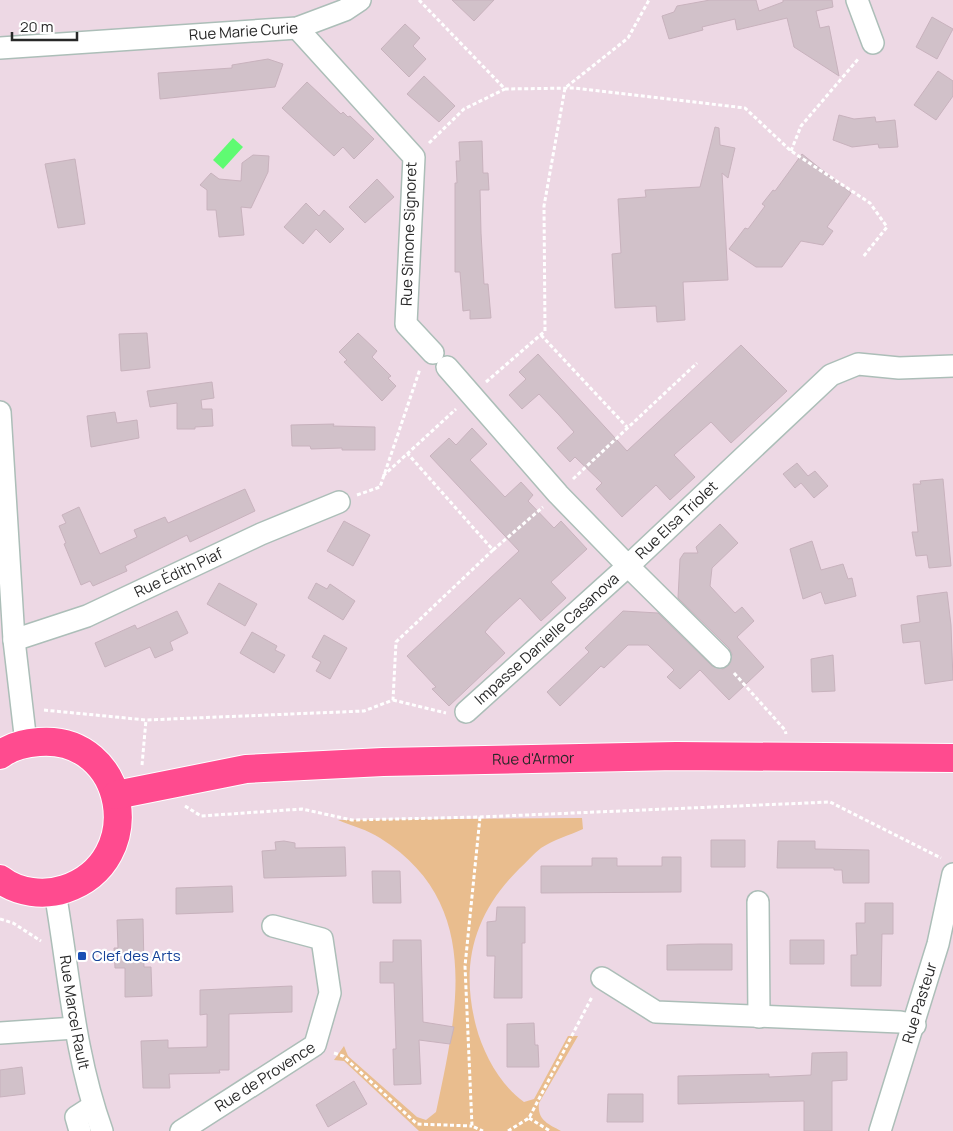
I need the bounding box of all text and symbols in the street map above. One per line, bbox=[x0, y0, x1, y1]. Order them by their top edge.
scale bar bbox=[12, 10, 78, 42]
text: 20 m bbox=[20, 16, 53, 37]
street label: Rue Marie Curie bbox=[188, 17, 299, 45]
street label: Rue Simone Signoret bbox=[395, 161, 422, 307]
street label: Rue Elsa Triolet bbox=[631, 476, 722, 564]
street label: Rue Édith Piaf bbox=[131, 542, 226, 602]
street label: Impasse Danielle Casanova bbox=[470, 568, 623, 709]
street label: Rue d'Armor bbox=[492, 747, 575, 770]
place label: Clef des Arts bbox=[92, 945, 181, 966]
marker: Clef des Arts bbox=[76, 950, 88, 962]
street label: Rue Marcel Rault bbox=[55, 954, 95, 1072]
street label: Rue Pasteur bbox=[897, 959, 942, 1046]
street label: Rue de Provence bbox=[211, 1036, 319, 1117]

